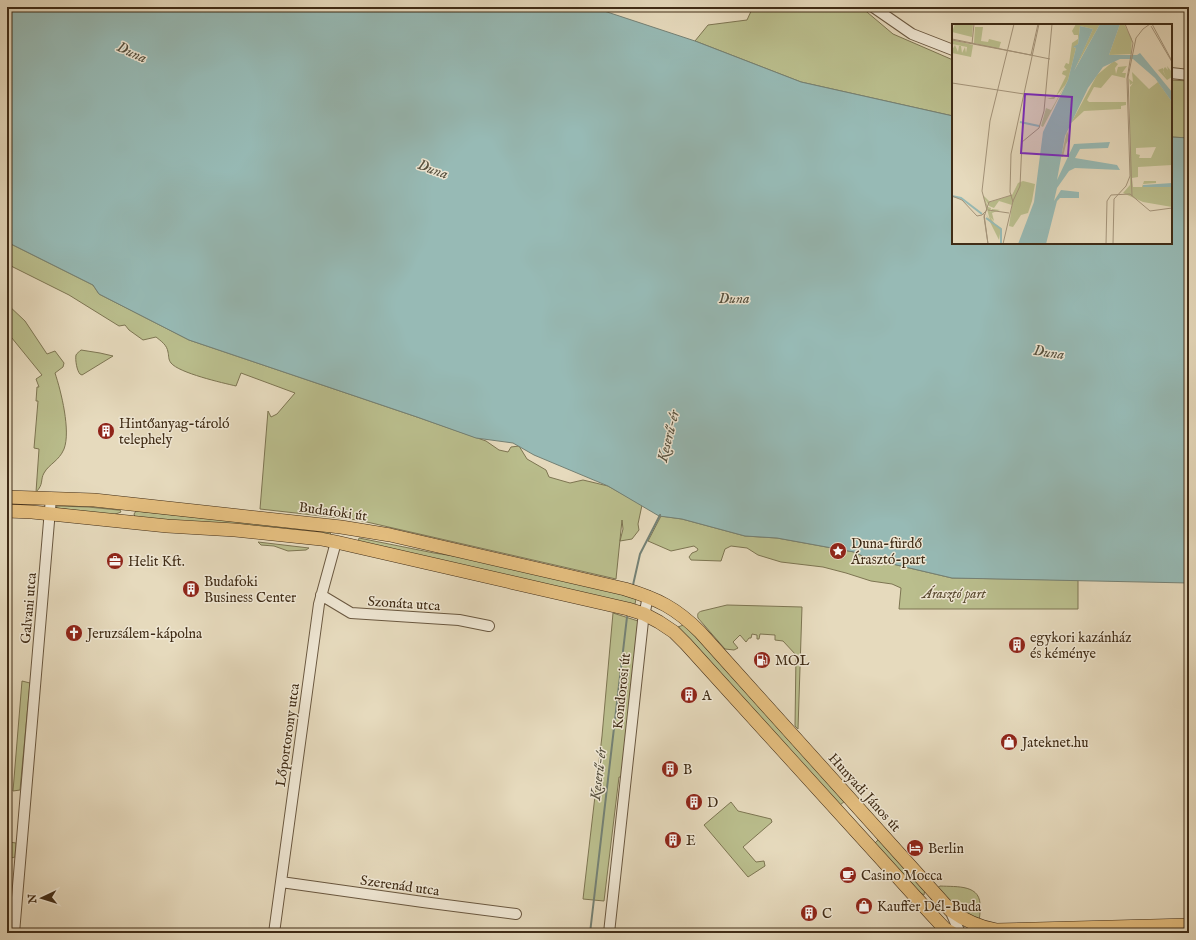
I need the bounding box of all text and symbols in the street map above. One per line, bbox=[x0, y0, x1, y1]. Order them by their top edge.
inset map bbox=[952, 24, 1172, 244]
water label: Duna bbox=[114, 37, 150, 68]
water label: Duna bbox=[415, 155, 451, 184]
water label: Duna bbox=[718, 289, 750, 308]
water label: Duna bbox=[1032, 341, 1066, 364]
water label: Keserű-ér bbox=[653, 407, 684, 465]
place label: Hintőanyag-tároló telephely bbox=[119, 415, 230, 449]
building icon: Hintőanyag-tároló telephely bbox=[96, 421, 116, 441]
street label: Budafoki út bbox=[297, 498, 368, 526]
place label: Duna-fürdő Árasztó-part bbox=[850, 535, 926, 569]
place icon: Duna-fürdő Árasztó-part bbox=[828, 541, 848, 561]
office icon: Helit Kft. bbox=[105, 551, 125, 571]
place label: Helit Kft. bbox=[128, 553, 185, 571]
street label: Galvani utca bbox=[17, 571, 41, 644]
place label: Budafoki Business Center bbox=[204, 573, 296, 607]
building icon: Budafoki Business Center bbox=[181, 579, 201, 599]
park label: Árasztó part bbox=[920, 585, 986, 603]
street label: Szonáta utca bbox=[367, 592, 442, 616]
church icon: Jeruzsálem-kápolna bbox=[64, 623, 84, 643]
place label: Jeruzsálem-kápolna bbox=[85, 625, 203, 643]
place label: egykori kazánház és kéménye bbox=[1030, 629, 1132, 663]
building icon: egykori kazánház és kéménye bbox=[1007, 635, 1027, 655]
fuel station icon: MOL bbox=[752, 650, 772, 670]
street label: Kondorosi út bbox=[609, 652, 635, 730]
place label: MOL bbox=[775, 652, 809, 670]
street label: Lőportorony utca bbox=[272, 681, 304, 788]
building icon: A bbox=[679, 685, 699, 705]
place label: A bbox=[701, 687, 712, 705]
shop icon: Jateknet.hu bbox=[999, 732, 1019, 752]
place label: Jateknet.hu bbox=[1020, 734, 1088, 752]
water label: Keserű-ér bbox=[586, 746, 611, 802]
street label: Hunyadi János út bbox=[824, 749, 905, 836]
building icon: B bbox=[660, 759, 680, 779]
place label: B bbox=[683, 761, 692, 779]
building icon: D bbox=[684, 792, 704, 812]
place label: D bbox=[707, 794, 718, 812]
building icon: E bbox=[663, 830, 683, 850]
place label: E bbox=[686, 832, 696, 850]
hotel icon: Berlin bbox=[905, 838, 925, 858]
place label: Berlin bbox=[928, 840, 964, 858]
cafe icon: Casino Mocca bbox=[838, 865, 858, 885]
place label: Casino Mocca bbox=[861, 867, 943, 885]
street label: Szerenád utca bbox=[359, 872, 442, 901]
north arrow bbox=[22, 878, 62, 918]
text: N bbox=[26, 893, 40, 905]
shop icon: Kauffer Dél-Buda bbox=[854, 896, 874, 916]
place label: Kauffer Dél-Buda bbox=[877, 898, 982, 916]
building icon: C bbox=[799, 903, 819, 923]
place label: C bbox=[822, 905, 832, 923]

